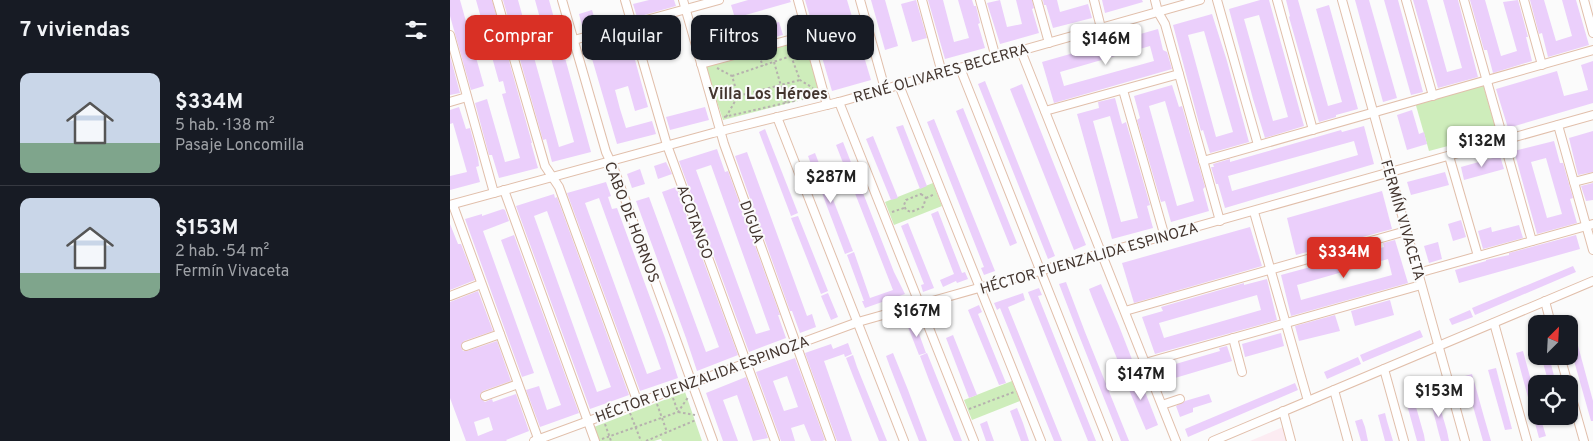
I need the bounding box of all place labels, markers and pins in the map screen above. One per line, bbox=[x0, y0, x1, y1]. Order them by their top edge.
pin: $146M bbox=[1071, 23, 1141, 66]
pin: $132M bbox=[1447, 126, 1517, 168]
pin: $287M bbox=[796, 162, 866, 204]
pin: $334M bbox=[1309, 236, 1379, 279]
pin: $167M bbox=[882, 296, 952, 338]
pin: $147M bbox=[1106, 358, 1176, 401]
pin: $153M bbox=[1404, 376, 1474, 418]

